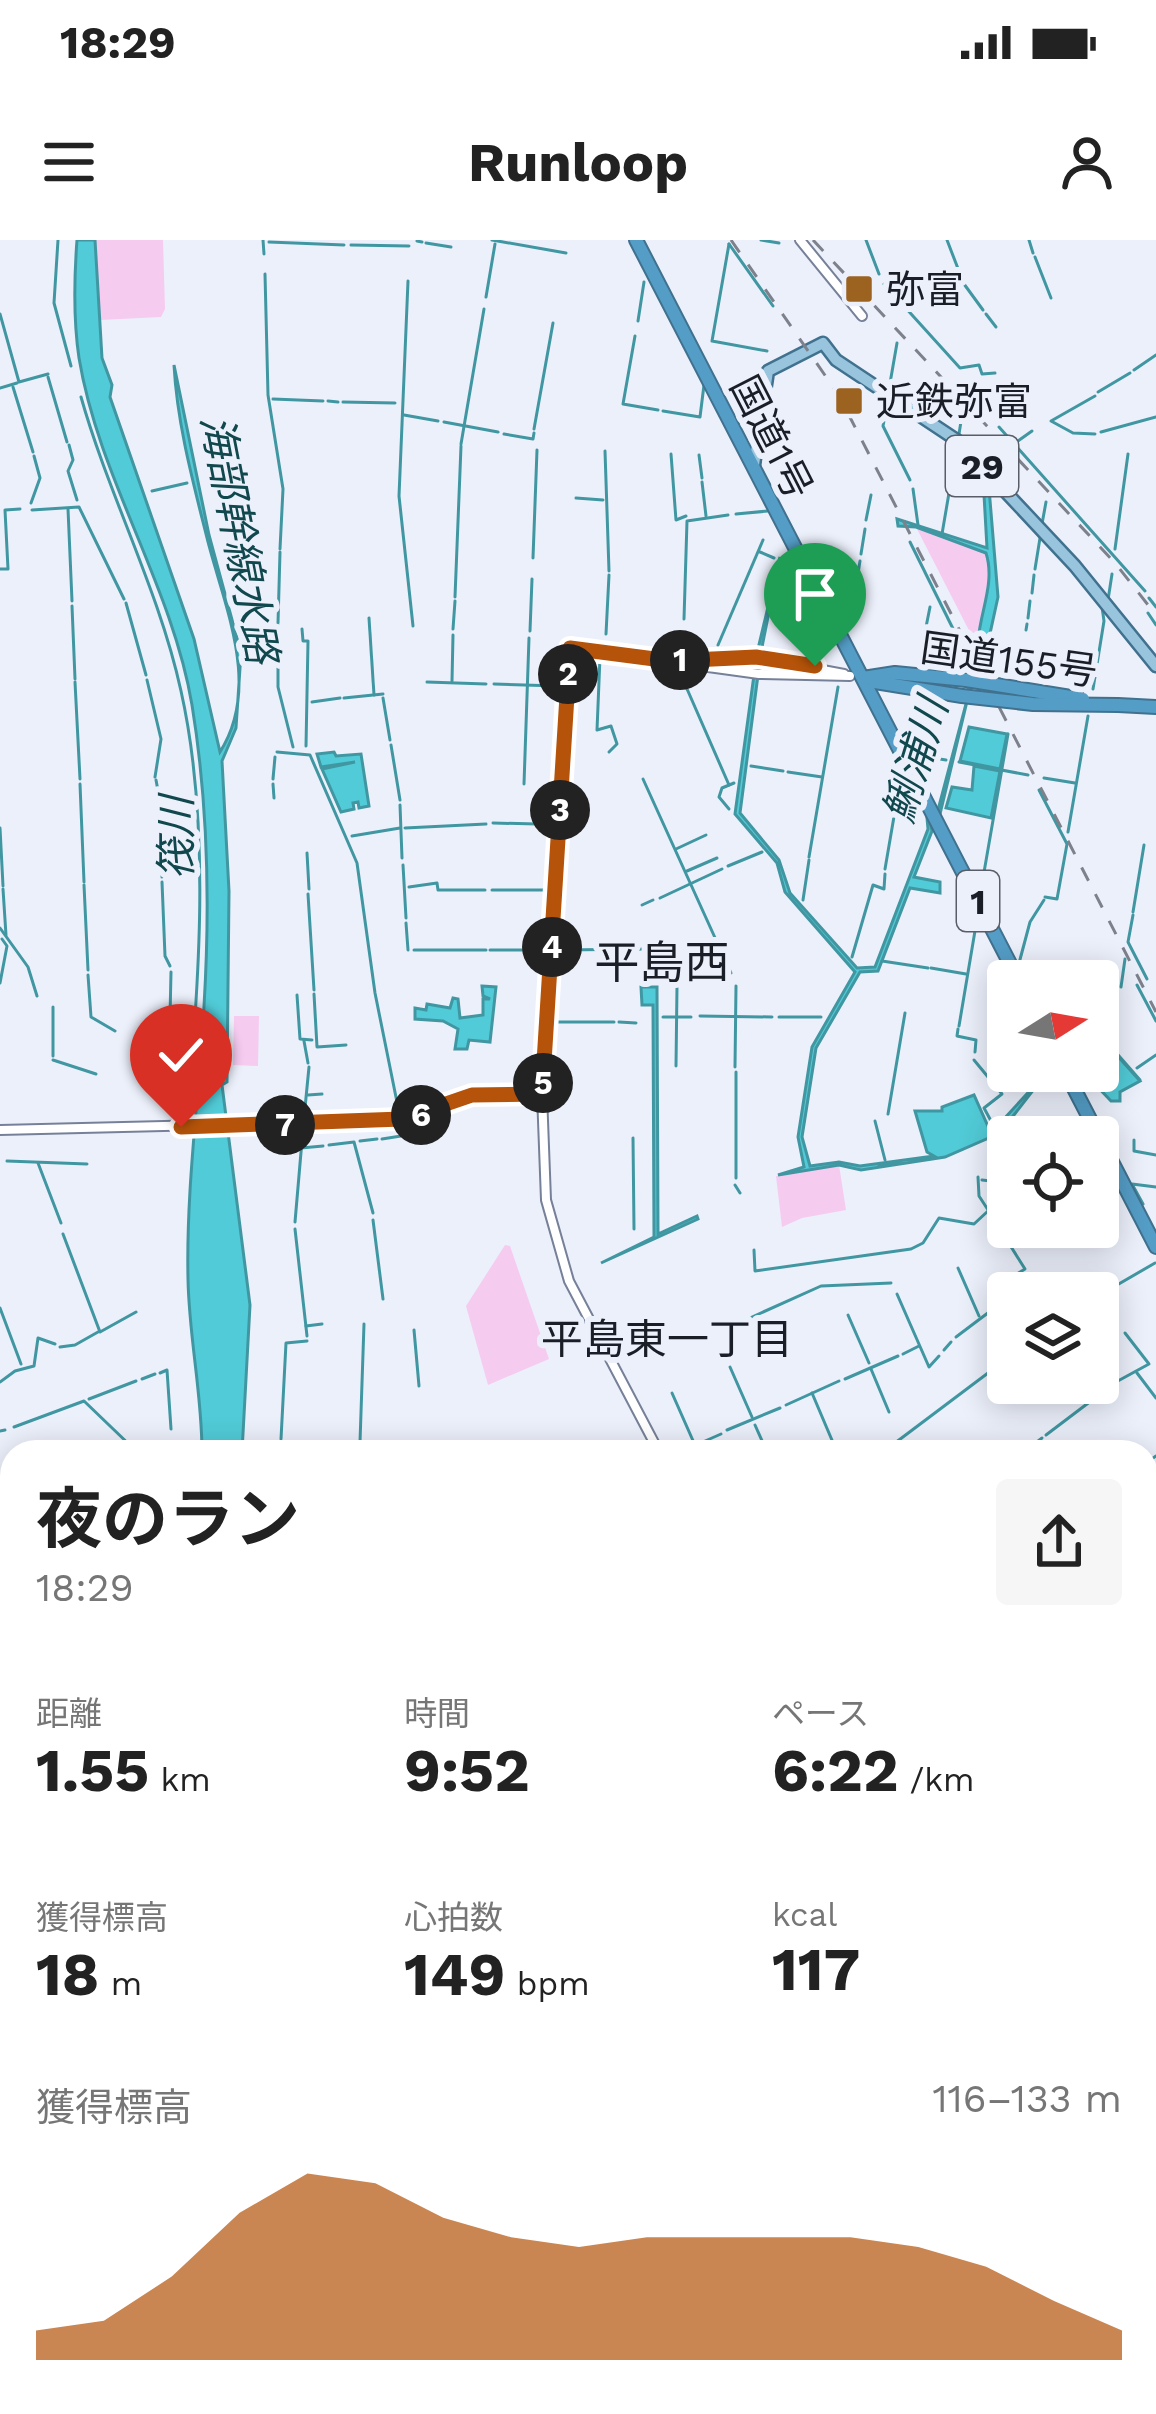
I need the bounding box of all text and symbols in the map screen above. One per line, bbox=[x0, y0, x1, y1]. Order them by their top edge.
text: 18:29 bbox=[60, 16, 176, 69]
icon: menu bbox=[36, 129, 102, 195]
icon: person bbox=[1054, 129, 1120, 195]
text: Runloop bbox=[468, 131, 688, 194]
place label: 弥富 bbox=[886, 267, 964, 312]
marker: 弥富 bbox=[843, 273, 875, 305]
street label: 国道1号 bbox=[721, 368, 822, 506]
place label: 近鉄弥富 bbox=[876, 379, 1032, 424]
marker: 近鉄弥富 bbox=[833, 385, 865, 417]
water label: 海部幹線水路 bbox=[191, 411, 288, 670]
road number: 29 bbox=[946, 436, 1018, 496]
pin bbox=[764, 543, 866, 666]
icon: arrive bbox=[782, 561, 848, 627]
street label: 国道155号 bbox=[918, 625, 1100, 694]
pin: 1 bbox=[650, 630, 710, 690]
text: 1 bbox=[673, 640, 687, 679]
pin: 2 bbox=[538, 644, 598, 704]
text: 2 bbox=[558, 654, 578, 693]
water label: 鯏浦川 bbox=[874, 689, 958, 828]
pin: 3 bbox=[530, 780, 590, 840]
text: 3 bbox=[550, 790, 570, 829]
water label: 筏川 bbox=[152, 792, 201, 880]
road number: 1 bbox=[957, 871, 999, 931]
pin: 4 bbox=[522, 917, 582, 977]
text: 4 bbox=[541, 927, 563, 966]
district label: 平島西 bbox=[594, 936, 730, 989]
north arrow bbox=[987, 960, 1119, 1092]
map controls bbox=[987, 960, 1119, 1404]
pin bbox=[130, 1004, 232, 1127]
icon: check bbox=[148, 1022, 214, 1088]
pin: 5 bbox=[513, 1053, 573, 1113]
text: 5 bbox=[533, 1063, 553, 1102]
pin: 6 bbox=[391, 1085, 451, 1145]
pin: 7 bbox=[255, 1095, 315, 1155]
text: 6 bbox=[411, 1095, 431, 1134]
text: 7 bbox=[275, 1105, 295, 1144]
button: locate bbox=[987, 1116, 1119, 1248]
button: layers bbox=[987, 1272, 1119, 1404]
district label: 平島東一丁目 bbox=[541, 1315, 793, 1364]
button: share bbox=[996, 1479, 1122, 1605]
text: 夜のラン bbox=[36, 1481, 300, 1558]
text: 18:29 bbox=[36, 1565, 134, 1610]
text: 距離 bbox=[36, 1694, 102, 1733]
text: 時間 bbox=[404, 1694, 470, 1733]
text: ペース bbox=[772, 1694, 869, 1733]
text: 1.55 bbox=[36, 1735, 149, 1806]
text: 9:52 bbox=[404, 1735, 530, 1806]
text: 6:22 bbox=[772, 1735, 899, 1806]
text: km bbox=[149, 1760, 211, 1799]
text: /km bbox=[899, 1760, 974, 1799]
text: kcal bbox=[772, 1895, 837, 1934]
text: 獲得標高 bbox=[36, 1898, 168, 1937]
text: 心拍数 bbox=[404, 1898, 503, 1937]
text: 117 bbox=[772, 1934, 860, 2005]
text: 18 bbox=[36, 1939, 99, 2010]
text: 149 bbox=[404, 1939, 506, 2010]
text: m bbox=[99, 1964, 142, 2003]
text: bpm bbox=[506, 1964, 590, 2003]
text: 116–133 m bbox=[932, 2076, 1122, 2121]
text: 獲得標高 bbox=[36, 2085, 192, 2130]

